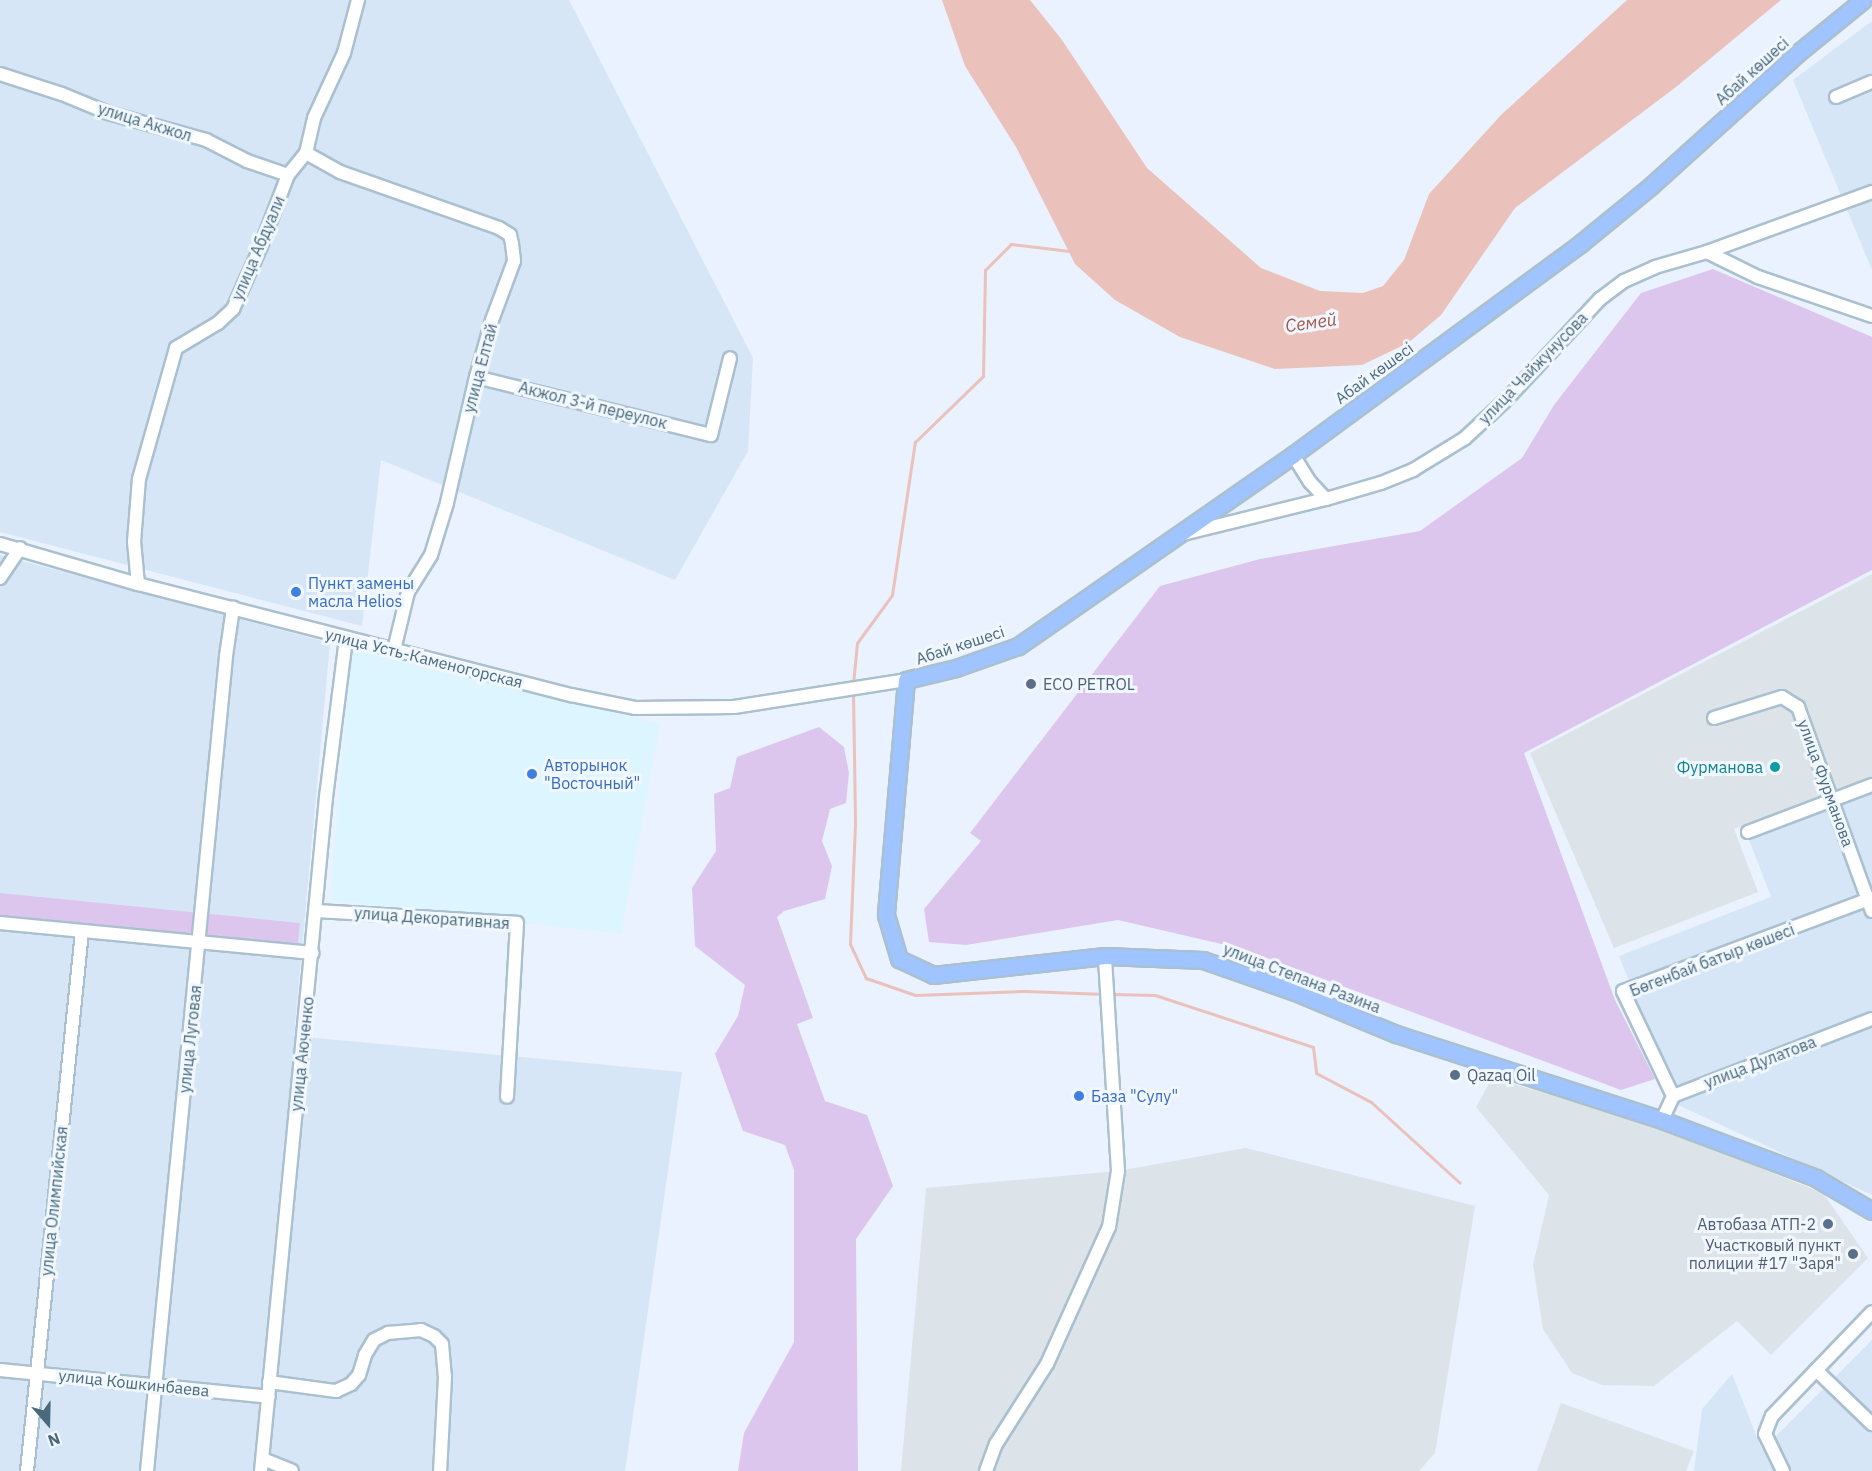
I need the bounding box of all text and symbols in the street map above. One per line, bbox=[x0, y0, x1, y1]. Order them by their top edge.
street label: Абай көшесі bbox=[1711, 33, 1793, 109]
street label: улица Акжол bbox=[96, 99, 194, 145]
street label: улица Абдуали bbox=[227, 193, 289, 303]
street label: улица Чайжунусова bbox=[1475, 308, 1591, 428]
water label: Семей bbox=[1284, 309, 1338, 337]
street label: улица Елтай bbox=[459, 321, 501, 415]
street label: Абай көшесі bbox=[1331, 338, 1417, 408]
street label: Акжол 3-й переулок bbox=[517, 377, 669, 433]
place label: Пункт замены масла Helios bbox=[308, 573, 414, 611]
marker: Пункт замены масла Helios bbox=[289, 585, 303, 599]
street label: Абай көшесі bbox=[913, 622, 1007, 668]
street label: улица Усть-Каменогорская bbox=[323, 624, 525, 692]
place label: ECO PETROL bbox=[1043, 674, 1135, 694]
marker: ECO PETROL bbox=[1024, 677, 1038, 691]
street label: улица Фурманова bbox=[1794, 717, 1858, 849]
place label: Авторынок "Восточный" bbox=[544, 755, 640, 793]
place label: Фурманова bbox=[1677, 757, 1763, 777]
marker: Фурманова bbox=[1768, 760, 1782, 774]
marker: Авторынок "Восточный" bbox=[525, 767, 539, 781]
street label: улица Декоративная bbox=[354, 903, 510, 933]
street label: Бөгенбай батыр көшесі bbox=[1627, 920, 1797, 1000]
street label: улица Степана Разина bbox=[1221, 939, 1383, 1017]
street label: улица Луговая bbox=[175, 984, 205, 1094]
street label: улица Аюченко bbox=[286, 996, 318, 1112]
street label: улица Дулатова bbox=[1701, 1032, 1819, 1092]
place label: Qazaq Oil bbox=[1467, 1065, 1536, 1085]
marker: Qazaq Oil bbox=[1448, 1068, 1462, 1082]
place label: База "Сулу" bbox=[1091, 1086, 1178, 1106]
marker: База "Сулу" bbox=[1072, 1089, 1086, 1103]
street label: улица Олимпийская bbox=[37, 1125, 71, 1277]
place label: Автобаза АТП-2 bbox=[1697, 1214, 1816, 1234]
marker: Автобаза АТП-2 bbox=[1821, 1217, 1835, 1231]
place label: Участковый пункт полиции #17 "Заря" bbox=[1689, 1235, 1841, 1273]
marker: Участковый пункт полиции #17 "Заря" bbox=[1846, 1247, 1860, 1261]
street label: улица Кошкинбаева bbox=[58, 1366, 210, 1400]
north arrow bbox=[18, 1393, 78, 1453]
text: N bbox=[45, 1429, 63, 1451]

